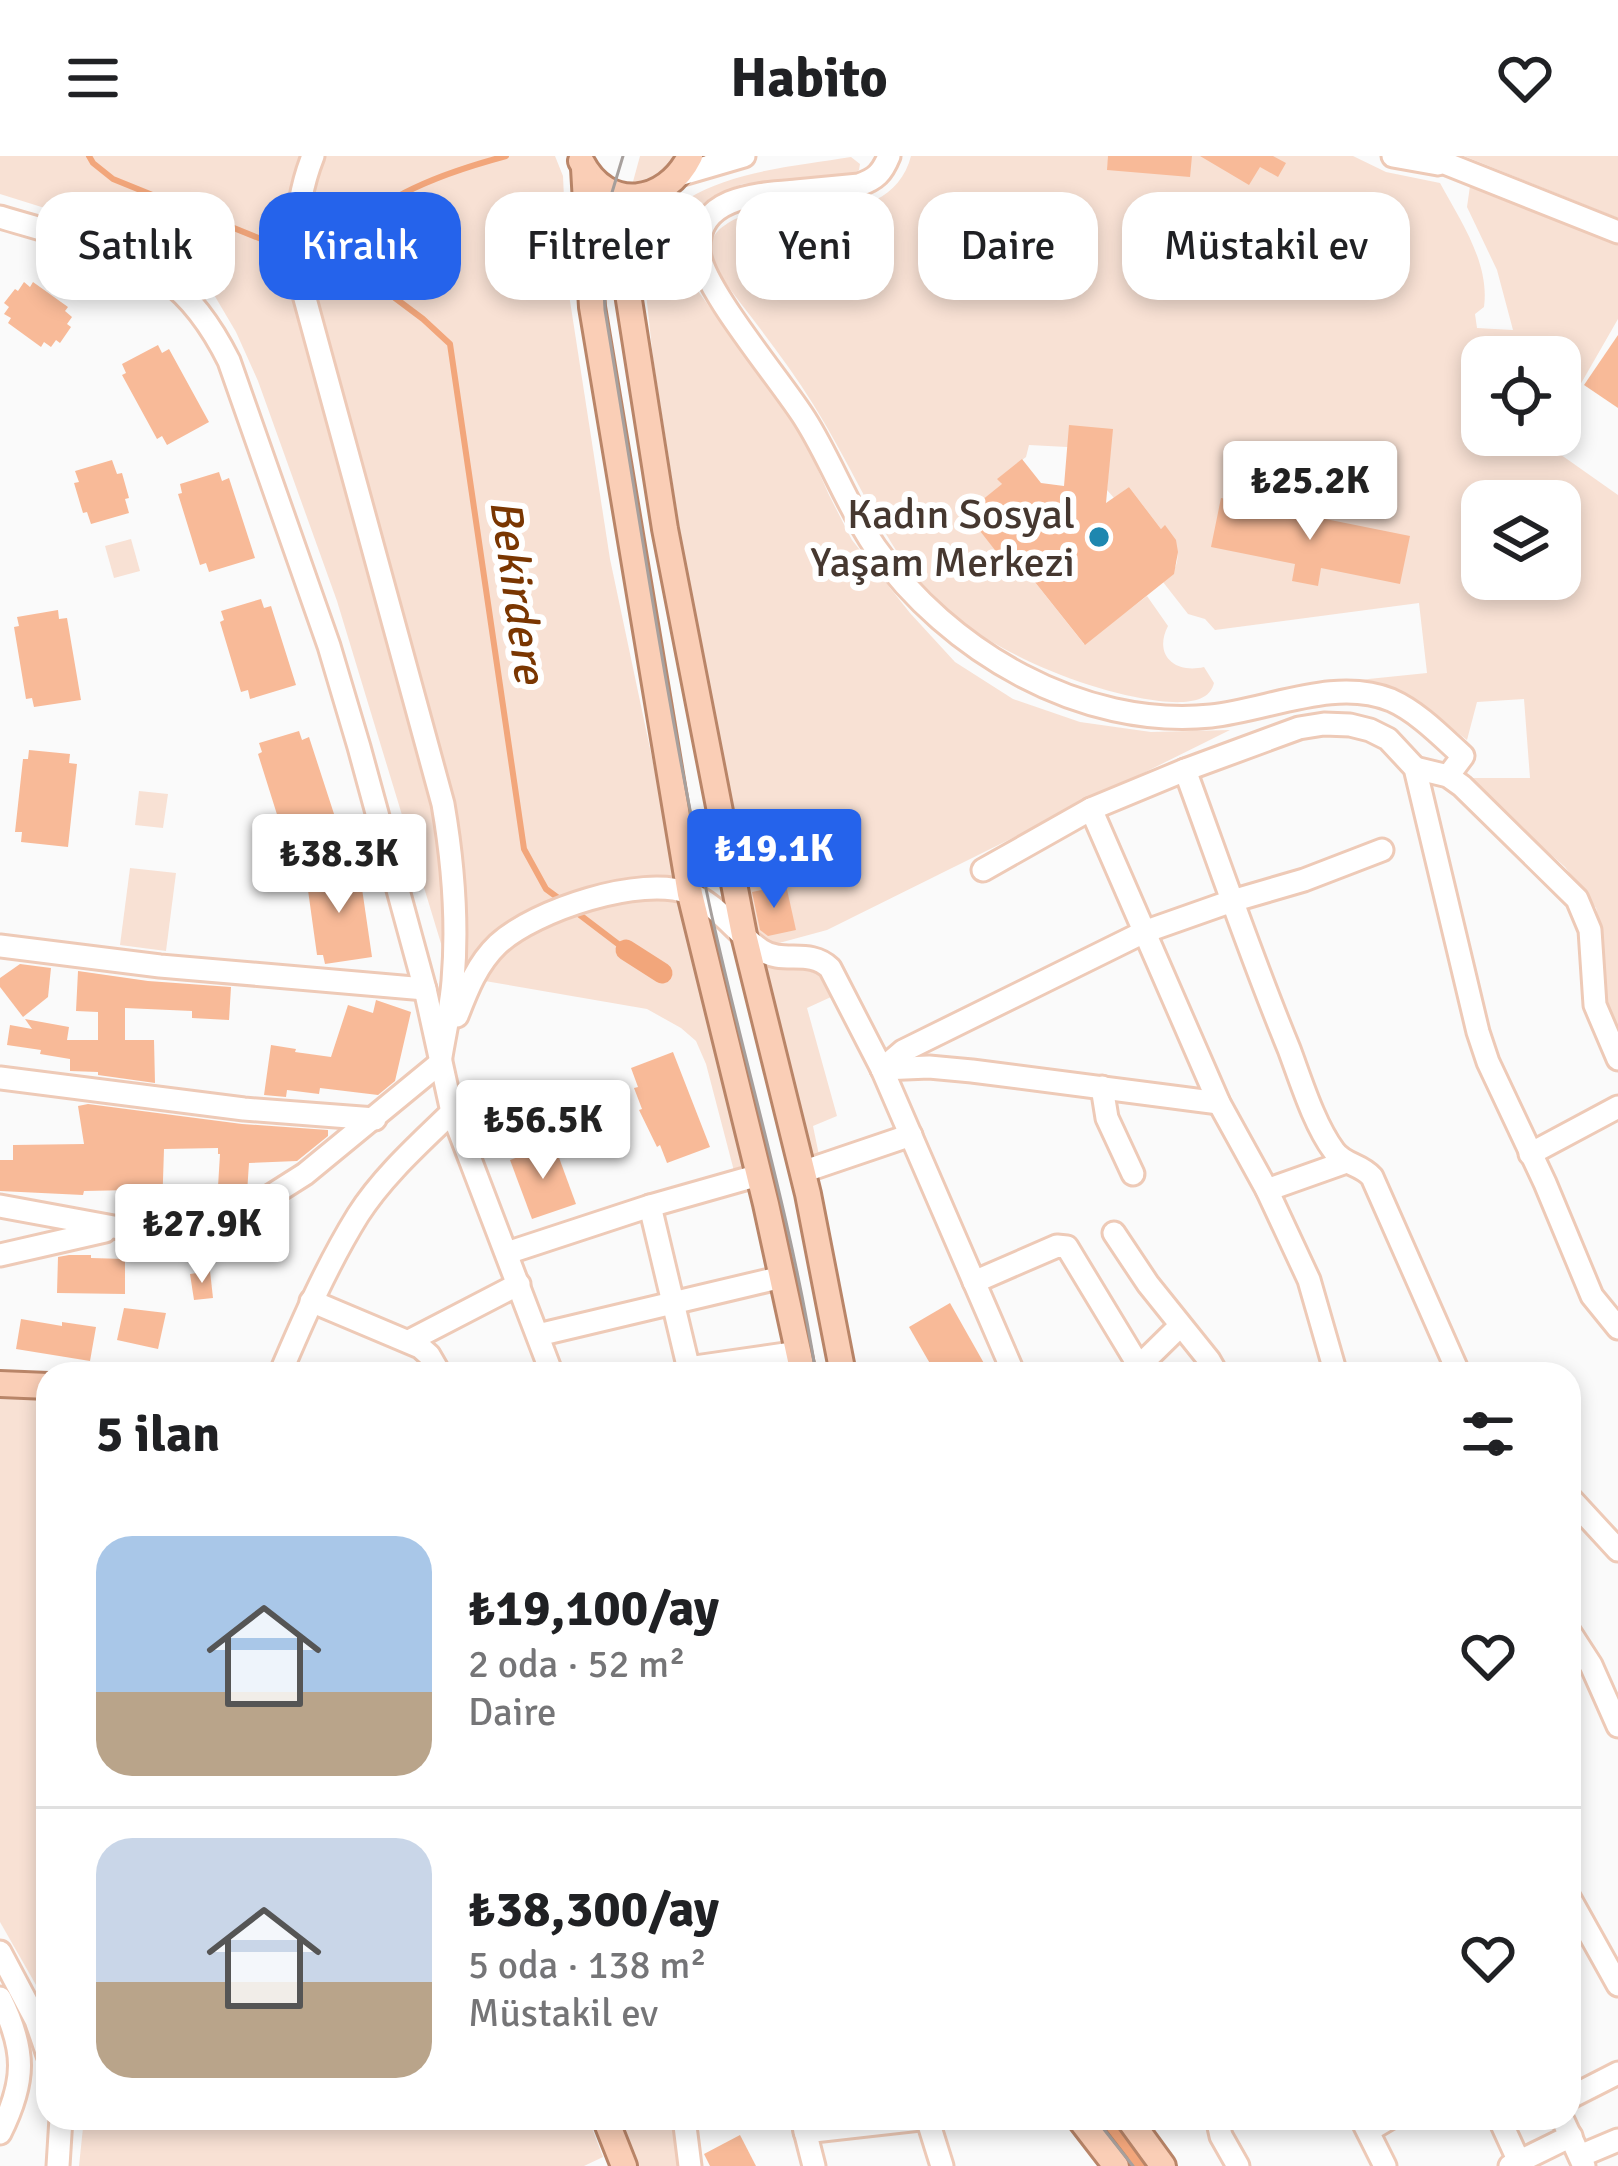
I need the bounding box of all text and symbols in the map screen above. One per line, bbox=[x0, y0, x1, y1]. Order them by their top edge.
icon: menu bbox=[60, 45, 126, 111]
text: Habito bbox=[730, 45, 888, 112]
icon: heart bbox=[1492, 45, 1558, 111]
chip: Satılık bbox=[36, 192, 235, 300]
chip: Kiralık bbox=[259, 192, 461, 300]
chip: Filtreler bbox=[485, 192, 712, 300]
chip: Yeni bbox=[736, 192, 894, 300]
chip: Daire bbox=[918, 192, 1098, 300]
chip: Müstakil ev bbox=[1122, 192, 1410, 300]
map controls bbox=[1461, 336, 1581, 600]
button: locate bbox=[1461, 336, 1581, 456]
pin: ₺25.2K bbox=[1212, 441, 1408, 543]
text: ₺25.2K bbox=[1250, 456, 1370, 504]
button: layers bbox=[1461, 480, 1581, 600]
place label: Kadın Sosyal Yaşam Merkezi bbox=[810, 489, 1075, 588]
water label: Bekirdere bbox=[477, 496, 558, 689]
marker: Kadın Sosyal Yaşam Merkezi bbox=[1086, 524, 1112, 550]
pin: ₺19.1K bbox=[676, 809, 872, 911]
pin: ₺38.3K bbox=[241, 814, 437, 916]
text: ₺19.1K bbox=[714, 824, 834, 872]
text: ₺38.3K bbox=[279, 829, 399, 877]
pin: ₺56.5K bbox=[445, 1080, 641, 1182]
text: ₺56.5K bbox=[483, 1095, 603, 1143]
pin: ₺27.9K bbox=[104, 1184, 300, 1286]
text: ₺27.9K bbox=[142, 1199, 262, 1247]
icon: filters bbox=[1455, 1401, 1521, 1467]
text: 5 ilan bbox=[96, 1403, 220, 1466]
text: ₺19,100/ay bbox=[468, 1577, 719, 1640]
icon: home bbox=[192, 1584, 336, 1728]
icon: heart bbox=[1455, 1623, 1521, 1689]
text: 2 oda · 52 m² bbox=[468, 1640, 686, 1688]
text: Daire bbox=[468, 1688, 556, 1736]
text: ₺38,300/ay bbox=[468, 1878, 719, 1941]
icon: home bbox=[192, 1886, 336, 2030]
icon: heart bbox=[1455, 1925, 1521, 1991]
text: 5 oda · 138 m² bbox=[468, 1941, 707, 1989]
text: Müstakil ev bbox=[468, 1989, 658, 2037]

